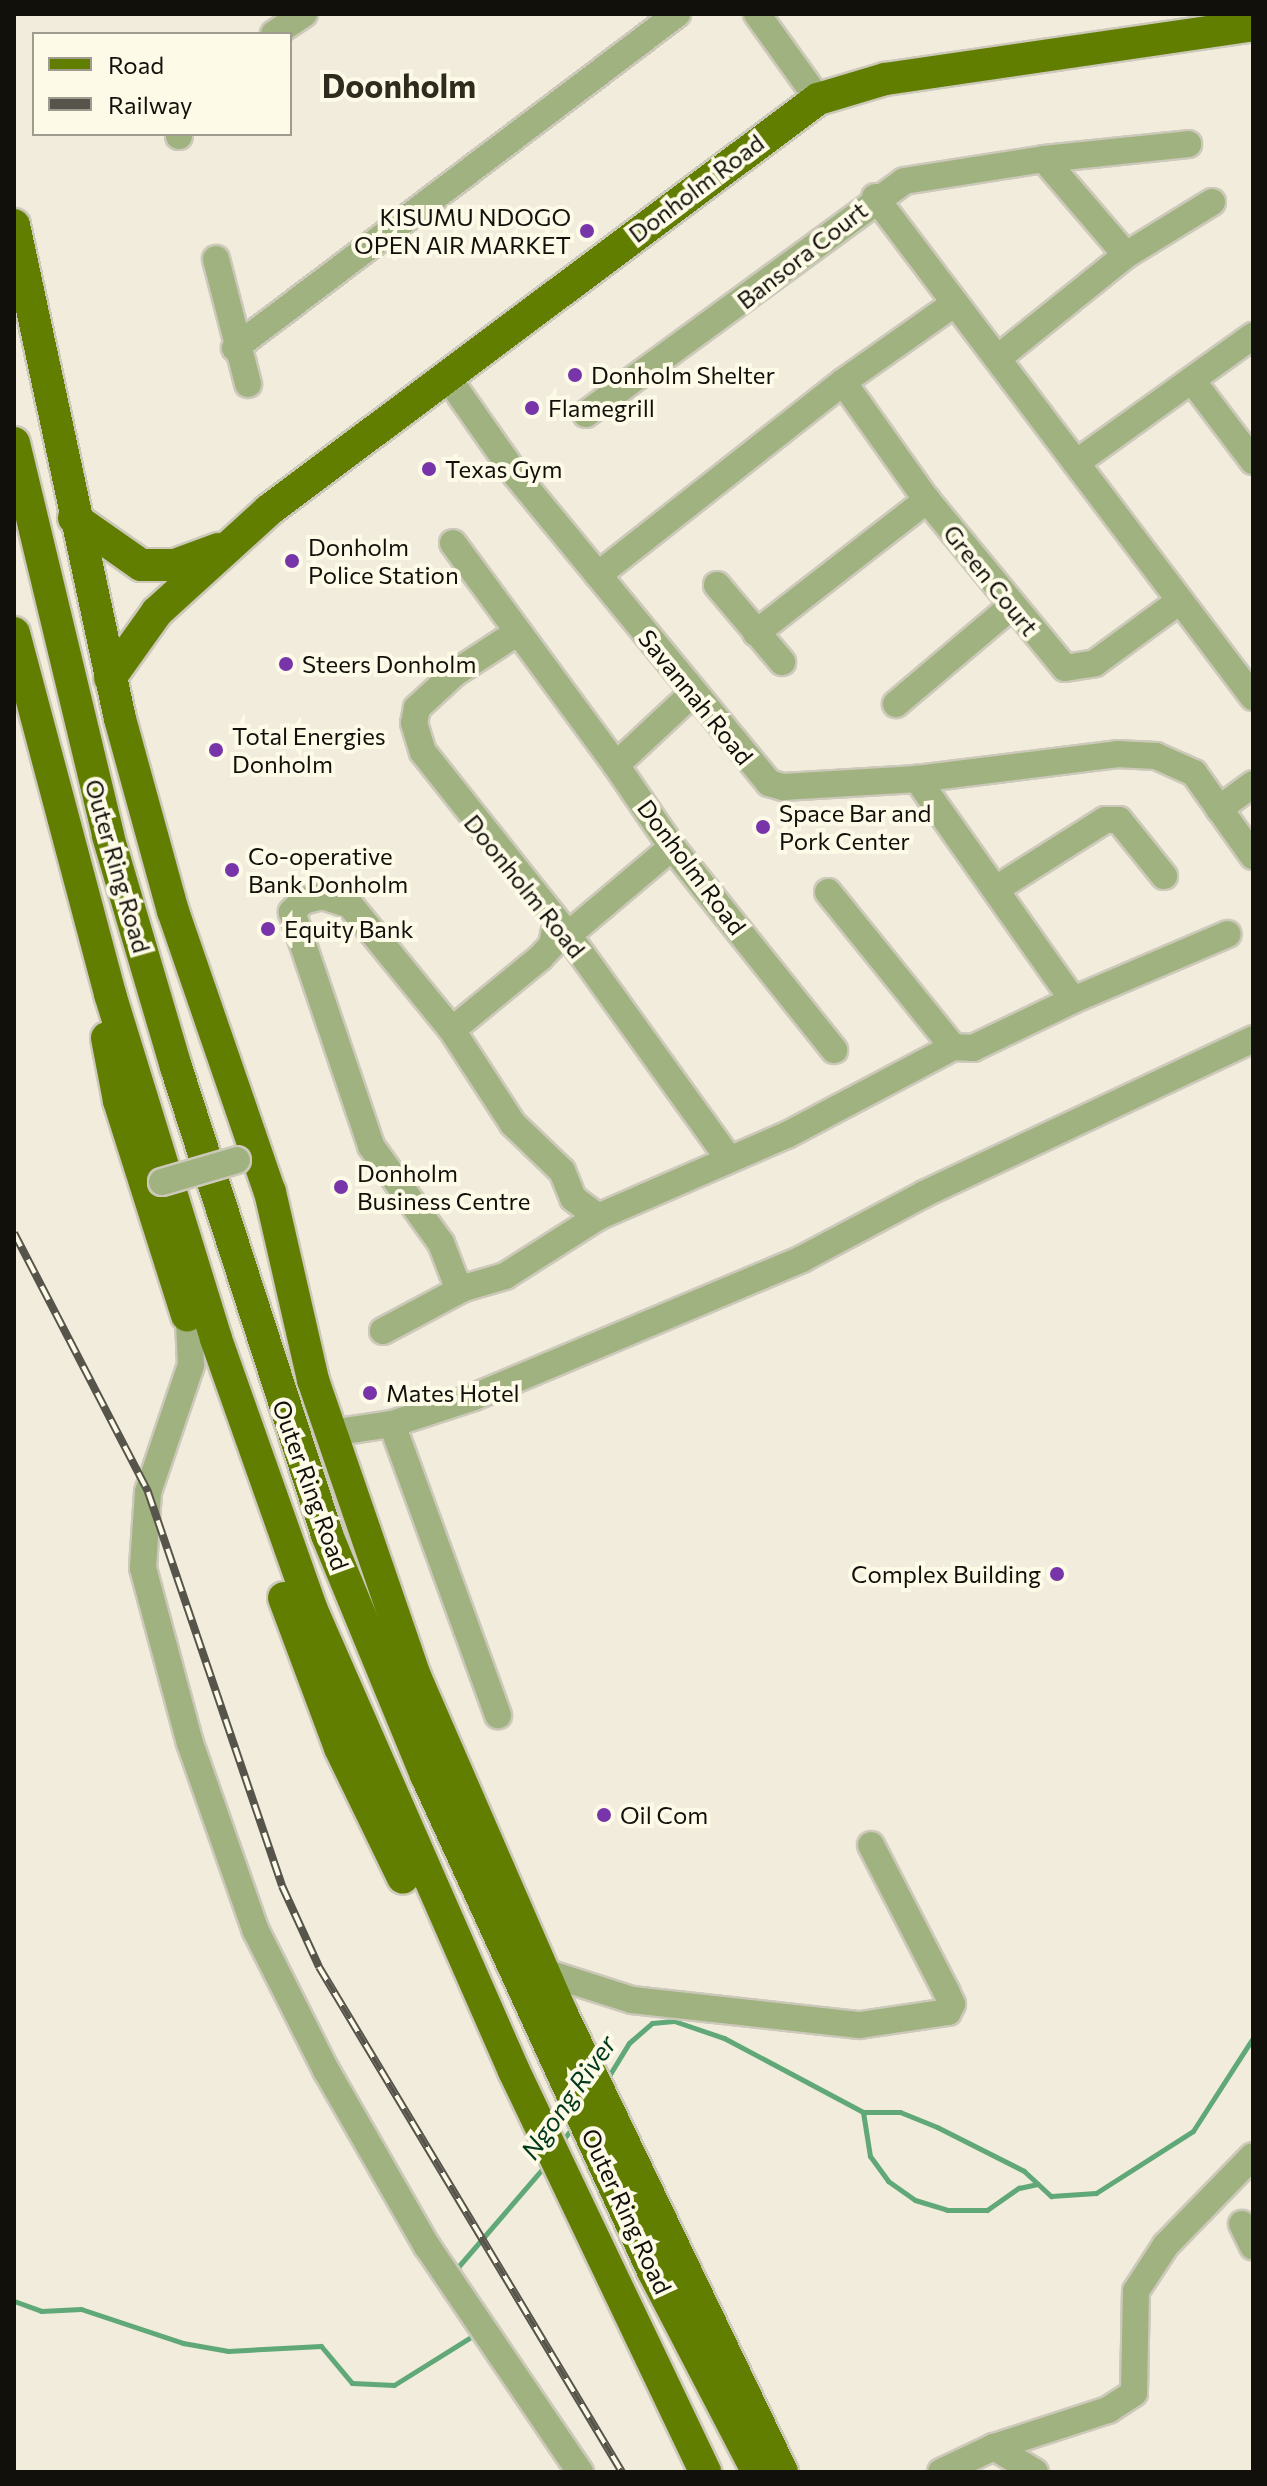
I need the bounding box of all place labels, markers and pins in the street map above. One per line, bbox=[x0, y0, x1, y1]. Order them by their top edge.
place label: KISUMU NDOGO OPEN AIR MARKET bbox=[354, 203, 571, 259]
marker: KISUMU NDOGO OPEN AIR MARKET bbox=[578, 222, 596, 240]
place label: Donholm Shelter bbox=[591, 361, 775, 389]
marker: Donholm Shelter bbox=[566, 366, 584, 384]
place label: Flamegrill bbox=[548, 394, 655, 422]
marker: Flamegrill bbox=[523, 399, 541, 417]
place label: Texas Gym bbox=[445, 455, 562, 483]
marker: Texas Gym bbox=[420, 460, 438, 478]
place label: Donholm Police Station bbox=[308, 533, 459, 589]
marker: Donholm Police Station bbox=[283, 552, 301, 570]
place label: Steers Donholm bbox=[302, 650, 476, 678]
marker: Steers Donholm bbox=[277, 655, 295, 673]
place label: Total Energies Donholm bbox=[232, 722, 386, 778]
marker: Total Energies Donholm bbox=[207, 741, 225, 759]
place label: Space Bar and Pork Center bbox=[779, 799, 931, 855]
marker: Space Bar and Pork Center bbox=[754, 818, 772, 836]
place label: Co-operative Bank Donholm bbox=[248, 842, 408, 898]
marker: Co-operative Bank Donholm bbox=[223, 861, 241, 879]
place label: Equity Bank bbox=[284, 915, 414, 943]
marker: Equity Bank bbox=[259, 920, 277, 938]
place label: Donholm Business Centre bbox=[357, 1159, 530, 1215]
marker: Donholm Business Centre bbox=[332, 1178, 350, 1196]
place label: Mates Hotel bbox=[386, 1379, 520, 1407]
marker: Mates Hotel bbox=[361, 1384, 379, 1402]
place label: Complex Building bbox=[851, 1560, 1041, 1588]
marker: Complex Building bbox=[1048, 1565, 1066, 1583]
place label: Oil Com bbox=[620, 1801, 708, 1829]
marker: Oil Com bbox=[595, 1806, 613, 1824]

